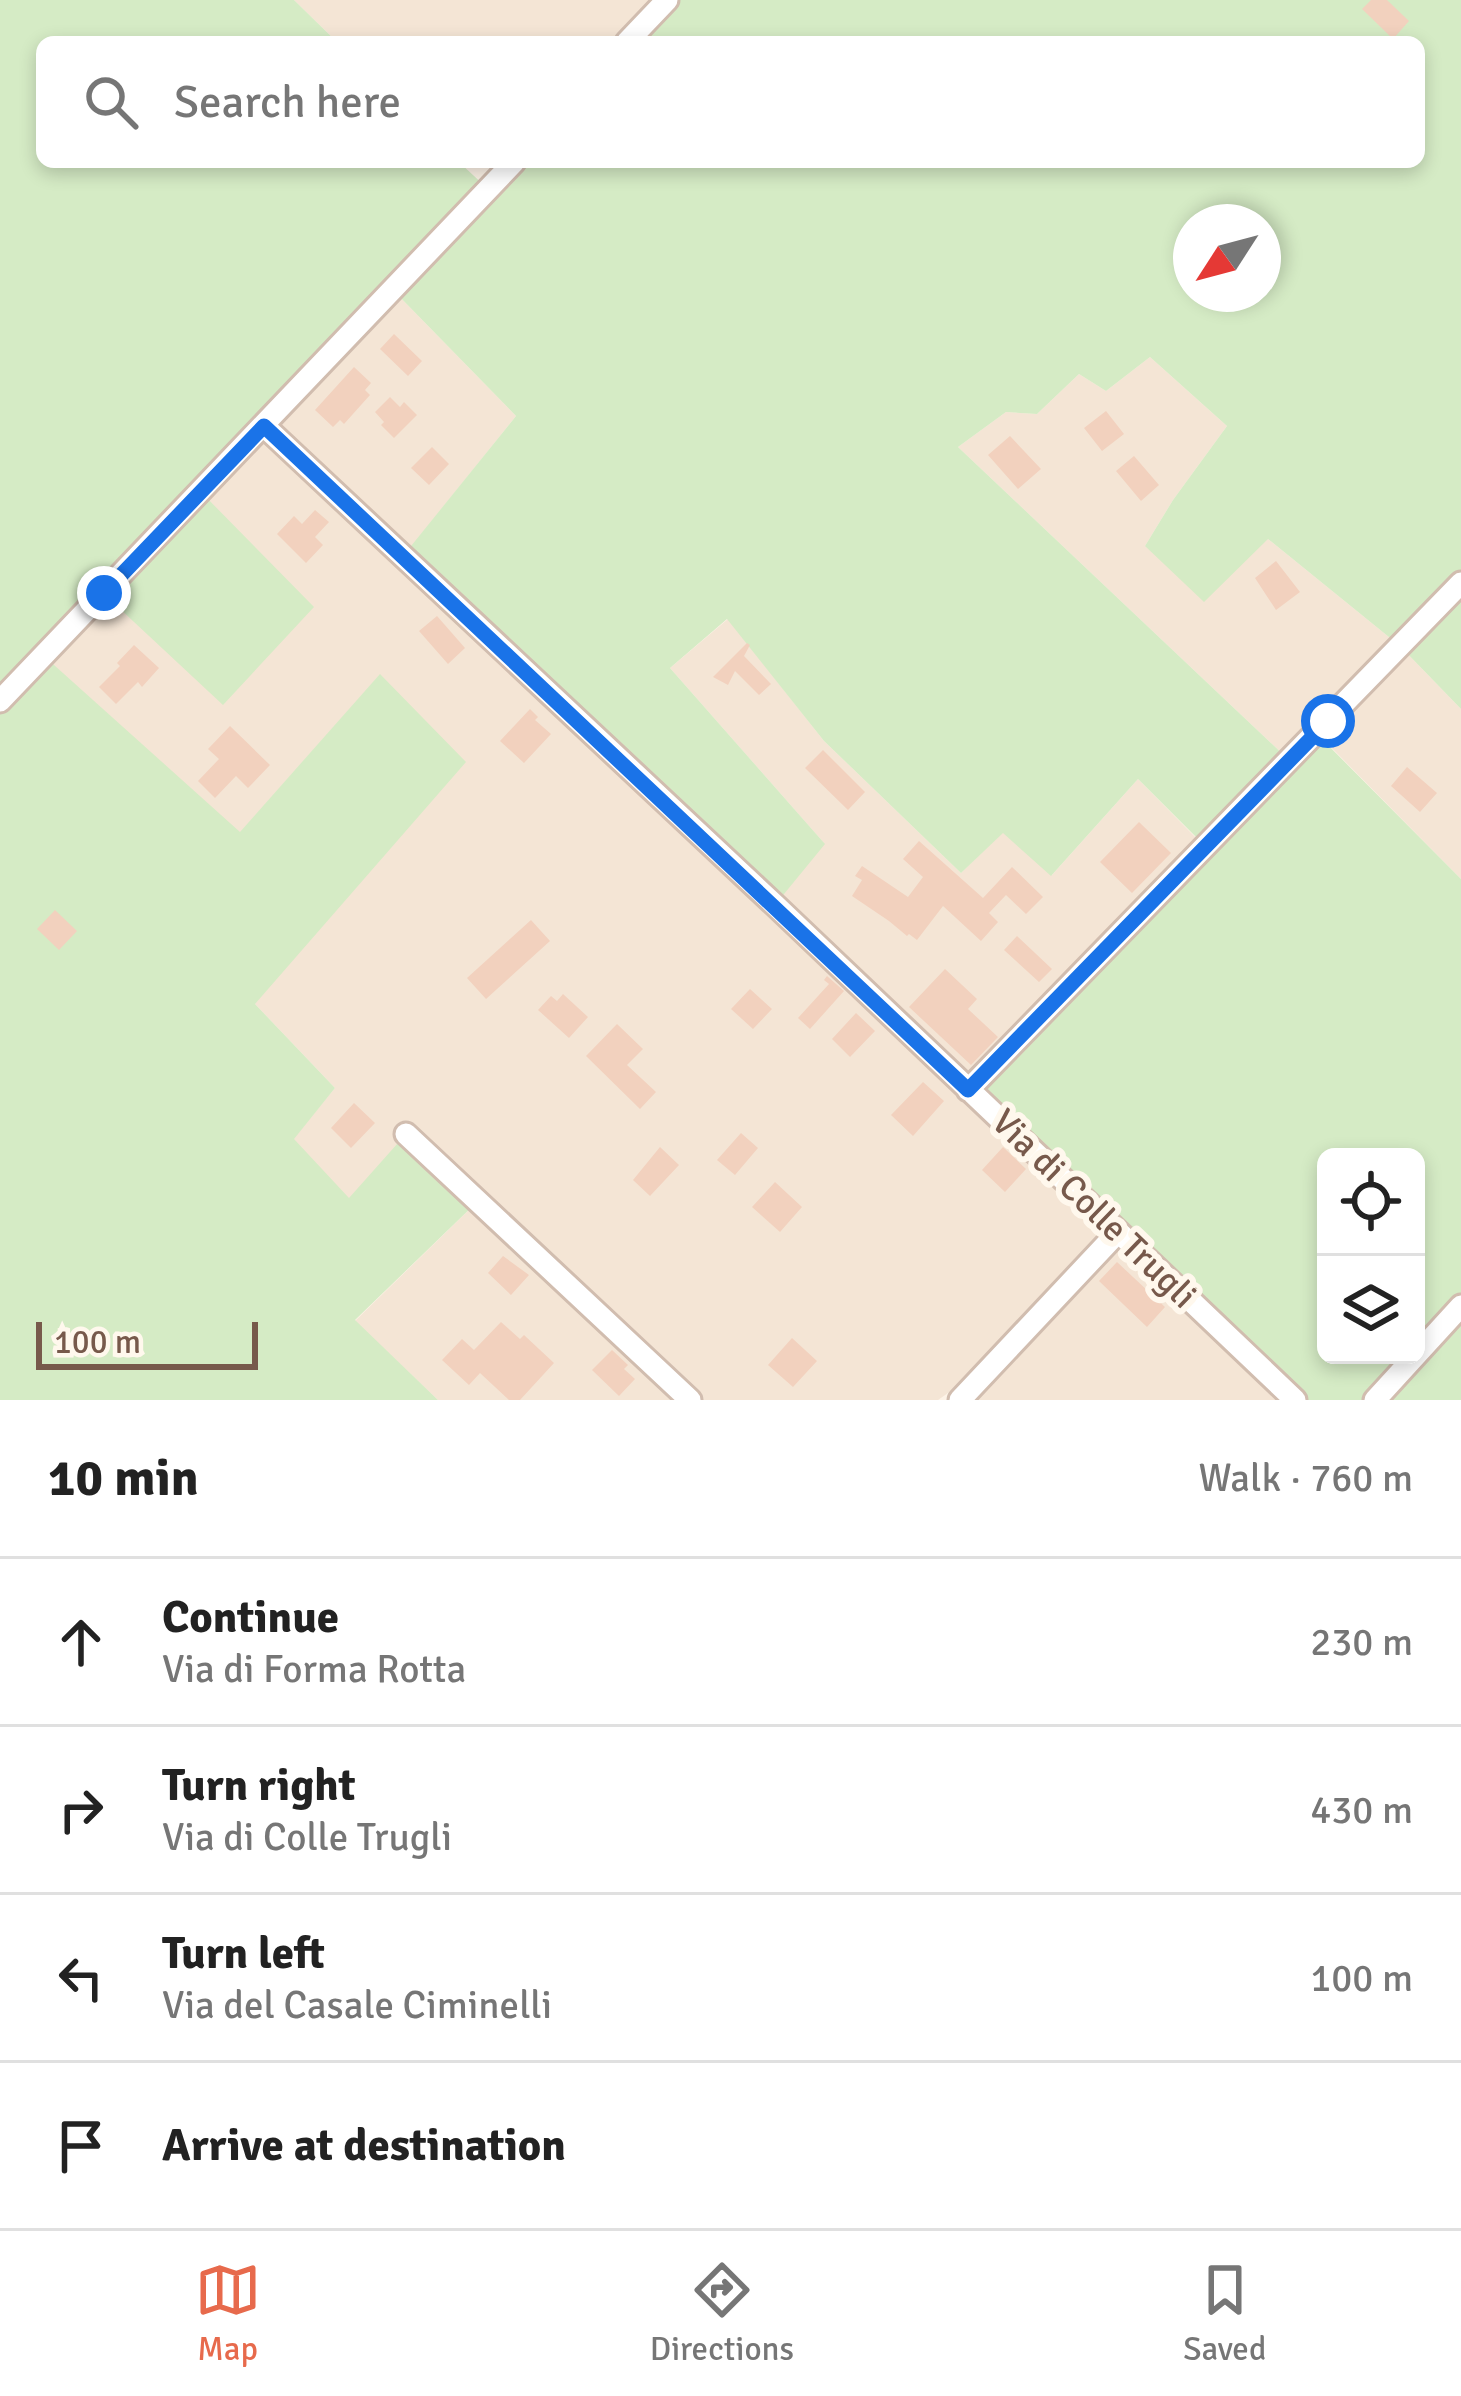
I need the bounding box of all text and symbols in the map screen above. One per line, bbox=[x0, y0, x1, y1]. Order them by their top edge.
search box bbox=[36, 36, 1425, 168]
icon: search bbox=[78, 69, 144, 135]
text: Search here bbox=[174, 75, 401, 130]
north arrow bbox=[1173, 204, 1281, 312]
route end bbox=[77, 566, 131, 620]
route start bbox=[1301, 694, 1355, 748]
street label: Via di Colle Trugli bbox=[982, 1100, 1206, 1318]
map controls bbox=[1317, 1148, 1425, 1364]
button: locate bbox=[1317, 1148, 1425, 1256]
button: layers bbox=[1317, 1256, 1425, 1364]
scale bar bbox=[36, 1316, 258, 1369]
text: 100 m bbox=[54, 1322, 141, 1363]
text: 10 min bbox=[48, 1447, 199, 1510]
text: Walk · 760 m bbox=[1199, 1454, 1413, 1502]
text: Continue bbox=[162, 1590, 339, 1645]
icon: ahead bbox=[48, 1609, 114, 1675]
text: 230 m bbox=[1310, 1618, 1413, 1666]
text: Via di Forma Rotta bbox=[162, 1645, 466, 1693]
text: Turn right bbox=[162, 1758, 356, 1813]
icon: right bbox=[48, 1777, 114, 1843]
text: 430 m bbox=[1310, 1786, 1413, 1834]
text: Via di Colle Trugli bbox=[162, 1813, 452, 1861]
text: Turn left bbox=[162, 1926, 325, 1981]
icon: left bbox=[48, 1945, 114, 2011]
text: 100 m bbox=[1310, 1954, 1413, 2002]
text: Via del Casale Ciminelli bbox=[162, 1981, 552, 2029]
icon: arrive bbox=[48, 2113, 114, 2179]
text: Arrive at destination bbox=[162, 2118, 566, 2173]
tab: Map bbox=[195, 2257, 261, 2370]
tab: Directions bbox=[650, 2257, 794, 2370]
tab: Saved bbox=[1183, 2257, 1266, 2370]

